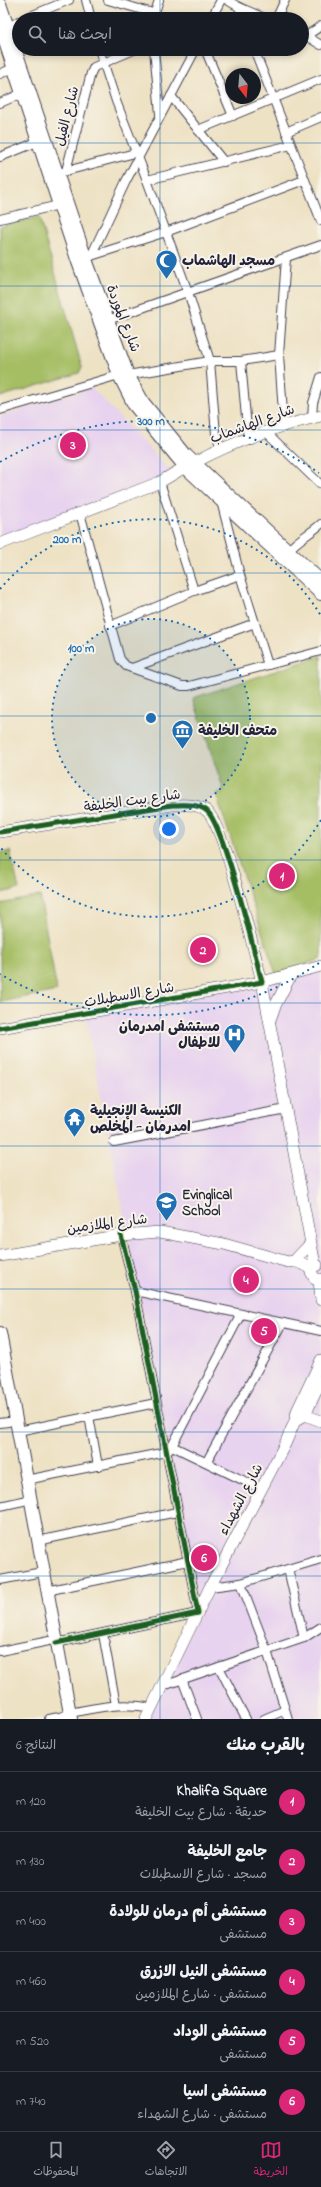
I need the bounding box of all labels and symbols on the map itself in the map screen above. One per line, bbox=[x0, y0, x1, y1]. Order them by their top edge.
north arrow bbox=[225, 68, 261, 104]
street label: شارع الفيل bbox=[50, 84, 85, 149]
mosque icon: مسجد الهاشماب bbox=[153, 247, 179, 280]
place label: مسجد الهاشماب bbox=[182, 251, 275, 272]
street label: شارع الموردة bbox=[100, 282, 145, 355]
street label: شارع الهاشماب bbox=[207, 399, 298, 449]
text: 300 m bbox=[136, 413, 166, 431]
pin: 3 bbox=[60, 430, 86, 460]
text: 200 m bbox=[52, 531, 82, 549]
text: 100 m bbox=[68, 640, 95, 658]
centre of rings bbox=[144, 711, 158, 725]
museum icon: متحف الخليفة bbox=[169, 717, 195, 750]
place label: متحف الخليفة bbox=[198, 721, 277, 742]
street label: شارع بيت الخليفة bbox=[82, 784, 182, 819]
your location bbox=[159, 819, 179, 839]
pin: 1 bbox=[269, 861, 295, 891]
pin: 2 bbox=[190, 935, 216, 965]
street label: شارع الاسطبلات bbox=[83, 977, 176, 1014]
place label: مستشفى امدرمان للاطفال bbox=[119, 1017, 220, 1054]
hospital icon: مستشفى امدرمان للاطفال bbox=[222, 1021, 248, 1054]
place label: الكنيسة الإنجيلية امدرمان - المخلص bbox=[90, 1101, 191, 1138]
temple icon: الكنيسة الإنجيلية امدرمان - المخلص bbox=[61, 1105, 87, 1138]
place label: Evinglical School bbox=[182, 1185, 233, 1222]
school or university icon: Evinglical School bbox=[154, 1189, 180, 1222]
street label: شارع الملازمين bbox=[66, 1209, 148, 1240]
pin: 4 bbox=[233, 1265, 259, 1295]
pin: 5 bbox=[251, 1316, 277, 1346]
street label: شارع الشهداء bbox=[214, 1460, 269, 1539]
pin: 6 bbox=[191, 1543, 217, 1573]

